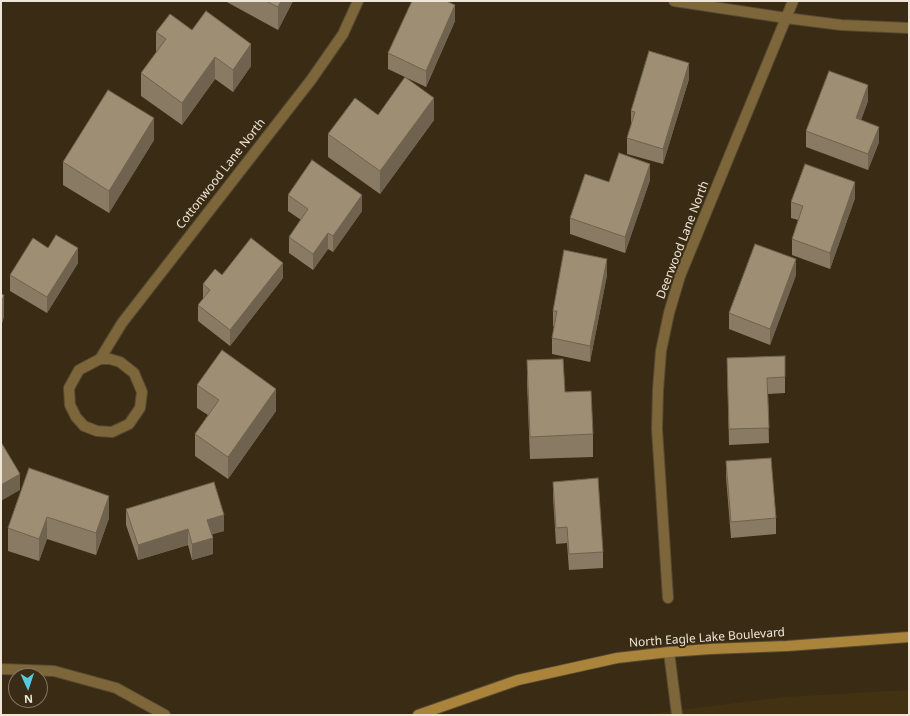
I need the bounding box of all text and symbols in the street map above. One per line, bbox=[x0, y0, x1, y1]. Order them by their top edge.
street label: Cottonwood Lane North bbox=[173, 116, 269, 232]
street label: Deerwood Lane North bbox=[654, 179, 712, 301]
street label: North Eagle Lake Boulevard bbox=[629, 625, 785, 651]
north arrow bbox=[8, 668, 48, 708]
text: N bbox=[24, 692, 33, 707]

